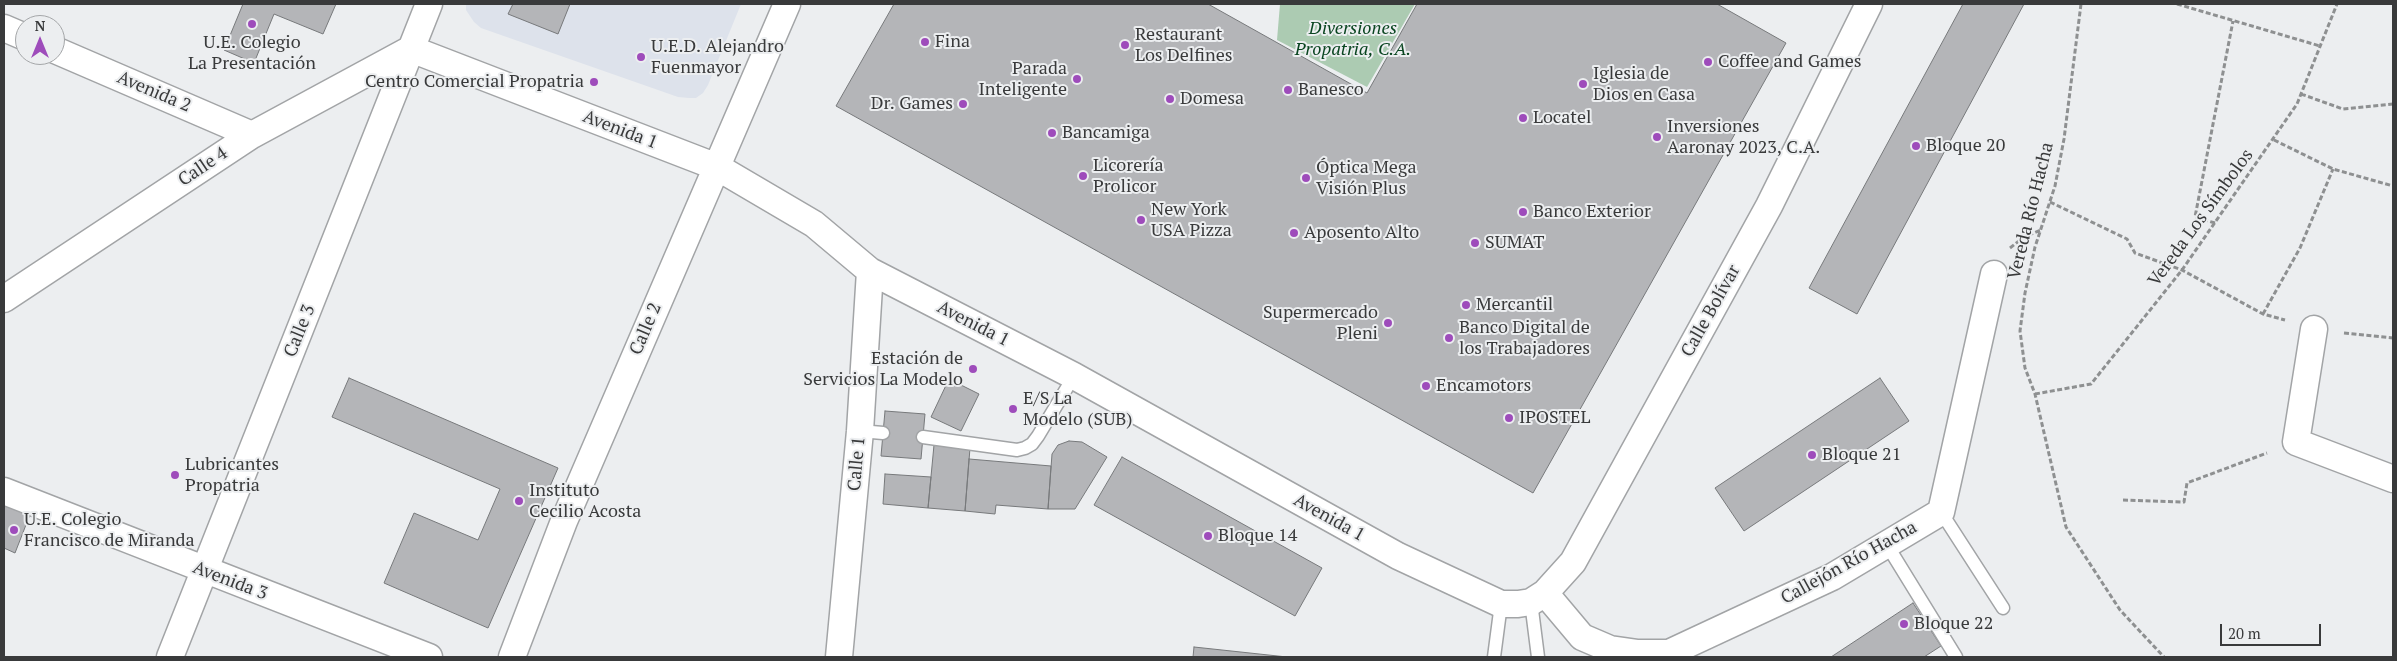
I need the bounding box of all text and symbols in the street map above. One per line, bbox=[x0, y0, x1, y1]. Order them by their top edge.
north arrow bbox=[15, 15, 65, 65]
text: N bbox=[35, 16, 45, 35]
marker: U.E. Colegio La Presentación bbox=[246, 18, 258, 30]
park label: Diversiones Propatria, C.A. bbox=[1295, 18, 1411, 60]
place label: Restaurant Los Delfines bbox=[1135, 24, 1233, 66]
place label: Fina bbox=[935, 31, 970, 53]
place label: U.E. Colegio La Presentación bbox=[188, 32, 316, 74]
place label: U.E.D. Alejandro Fuenmayor bbox=[651, 36, 784, 78]
marker: Fina bbox=[919, 36, 931, 48]
marker: Restaurant Los Delfines bbox=[1119, 39, 1131, 51]
marker: U.E.D. Alejandro Fuenmayor bbox=[635, 51, 647, 63]
place label: Coffee and Games bbox=[1718, 51, 1862, 73]
marker: Coffee and Games bbox=[1702, 56, 1714, 68]
place label: Parada Inteligente bbox=[978, 58, 1067, 100]
place label: Iglesia de Dios en Casa bbox=[1593, 63, 1695, 106]
street label: Avenida 2 bbox=[114, 67, 194, 117]
place label: Centro Comercial Propatria bbox=[365, 71, 584, 93]
marker: Parada Inteligente bbox=[1071, 73, 1083, 85]
marker: Centro Comercial Propatria bbox=[588, 76, 600, 88]
marker: Iglesia de Dios en Casa bbox=[1577, 78, 1589, 90]
place label: Banesco bbox=[1298, 79, 1364, 101]
marker: Banesco bbox=[1282, 84, 1294, 96]
place label: Domesa bbox=[1180, 88, 1244, 110]
place label: Dr. Games bbox=[871, 93, 953, 115]
marker: Domesa bbox=[1164, 93, 1176, 105]
marker: Dr. Games bbox=[957, 98, 969, 110]
street label: Avenida 1 bbox=[580, 106, 660, 154]
place label: Locatel bbox=[1533, 107, 1591, 129]
marker: Locatel bbox=[1517, 112, 1529, 124]
place label: Inversiones Aaronay 2023, C.A. bbox=[1667, 116, 1820, 158]
place label: Bancamiga bbox=[1062, 122, 1150, 144]
marker: Bancamiga bbox=[1046, 127, 1058, 139]
marker: Inversiones Aaronay 2023, C.A. bbox=[1651, 131, 1663, 143]
place label: Bloque 20 bbox=[1926, 135, 2005, 157]
marker: Bloque 20 bbox=[1910, 140, 1922, 152]
street label: Vereda Río Hacha bbox=[2004, 140, 2058, 282]
street label: Calle 4 bbox=[174, 143, 232, 191]
street label: Vereda Los Símbolos bbox=[2144, 145, 2258, 291]
place label: Licorería Prolicor bbox=[1093, 155, 1164, 198]
place label: Óptica Mega Visión Plus bbox=[1316, 157, 1416, 200]
marker: Licorería Prolicor bbox=[1077, 170, 1089, 182]
marker: Óptica Mega Visión Plus bbox=[1300, 172, 1312, 184]
place label: New York USA Pizza bbox=[1151, 199, 1232, 242]
place label: Banco Exterior bbox=[1533, 201, 1651, 223]
marker: Banco Exterior bbox=[1517, 206, 1529, 218]
marker: New York USA Pizza bbox=[1135, 214, 1147, 226]
place label: Aposento Alto bbox=[1304, 222, 1419, 244]
marker: Aposento Alto bbox=[1288, 227, 1300, 239]
place label: SUMAT bbox=[1485, 232, 1544, 254]
marker: SUMAT bbox=[1469, 237, 1481, 249]
street label: Calle Bolívar bbox=[1677, 261, 1745, 361]
place label: Mercantil bbox=[1476, 294, 1553, 316]
street label: Avenida 1 bbox=[933, 297, 1013, 351]
marker: Mercantil bbox=[1460, 299, 1472, 311]
street label: Calle 2 bbox=[625, 300, 667, 358]
street label: Calle 3 bbox=[280, 302, 320, 360]
place label: Supermercado Pleni bbox=[1263, 302, 1378, 344]
marker: Supermercado Pleni bbox=[1382, 317, 1394, 329]
place label: Banco Digital de los Trabajadores bbox=[1459, 317, 1590, 359]
marker: Banco Digital de los Trabajadores bbox=[1443, 332, 1455, 344]
place label: Estación de Servicios La Modelo bbox=[803, 348, 963, 390]
marker: Estación de Servicios La Modelo bbox=[967, 363, 979, 375]
place label: Encamotors bbox=[1436, 375, 1531, 397]
marker: Encamotors bbox=[1420, 380, 1432, 392]
place label: E/S La Modelo (SUB) bbox=[1023, 388, 1133, 430]
marker: E/S La Modelo (SUB) bbox=[1007, 403, 1019, 415]
place label: IPOSTEL bbox=[1519, 407, 1590, 429]
marker: IPOSTEL bbox=[1503, 412, 1515, 424]
street label: Calle 1 bbox=[844, 436, 870, 492]
place label: Bloque 21 bbox=[1822, 444, 1901, 466]
marker: Bloque 21 bbox=[1806, 449, 1818, 461]
place label: Lubricantes Propatria bbox=[185, 454, 279, 496]
marker: Lubricantes Propatria bbox=[169, 469, 181, 481]
place label: Instituto Cecilio Acosta bbox=[529, 480, 641, 522]
street label: Avenida 1 bbox=[1290, 490, 1368, 546]
marker: Instituto Cecilio Acosta bbox=[513, 495, 525, 507]
place label: U.E. Colegio Francisco de Miranda bbox=[24, 509, 195, 552]
street label: Callejón Río Hacha bbox=[1777, 517, 1921, 609]
marker: U.E. Colegio Francisco de Miranda bbox=[8, 524, 20, 536]
place label: Bloque 14 bbox=[1218, 525, 1297, 547]
marker: Bloque 14 bbox=[1202, 530, 1214, 542]
street label: Avenida 3 bbox=[190, 557, 270, 605]
place label: Bloque 22 bbox=[1914, 613, 1993, 635]
scale bar bbox=[2222, 614, 2323, 646]
marker: Bloque 22 bbox=[1898, 618, 1910, 630]
text: 20 m bbox=[2228, 623, 2261, 643]

